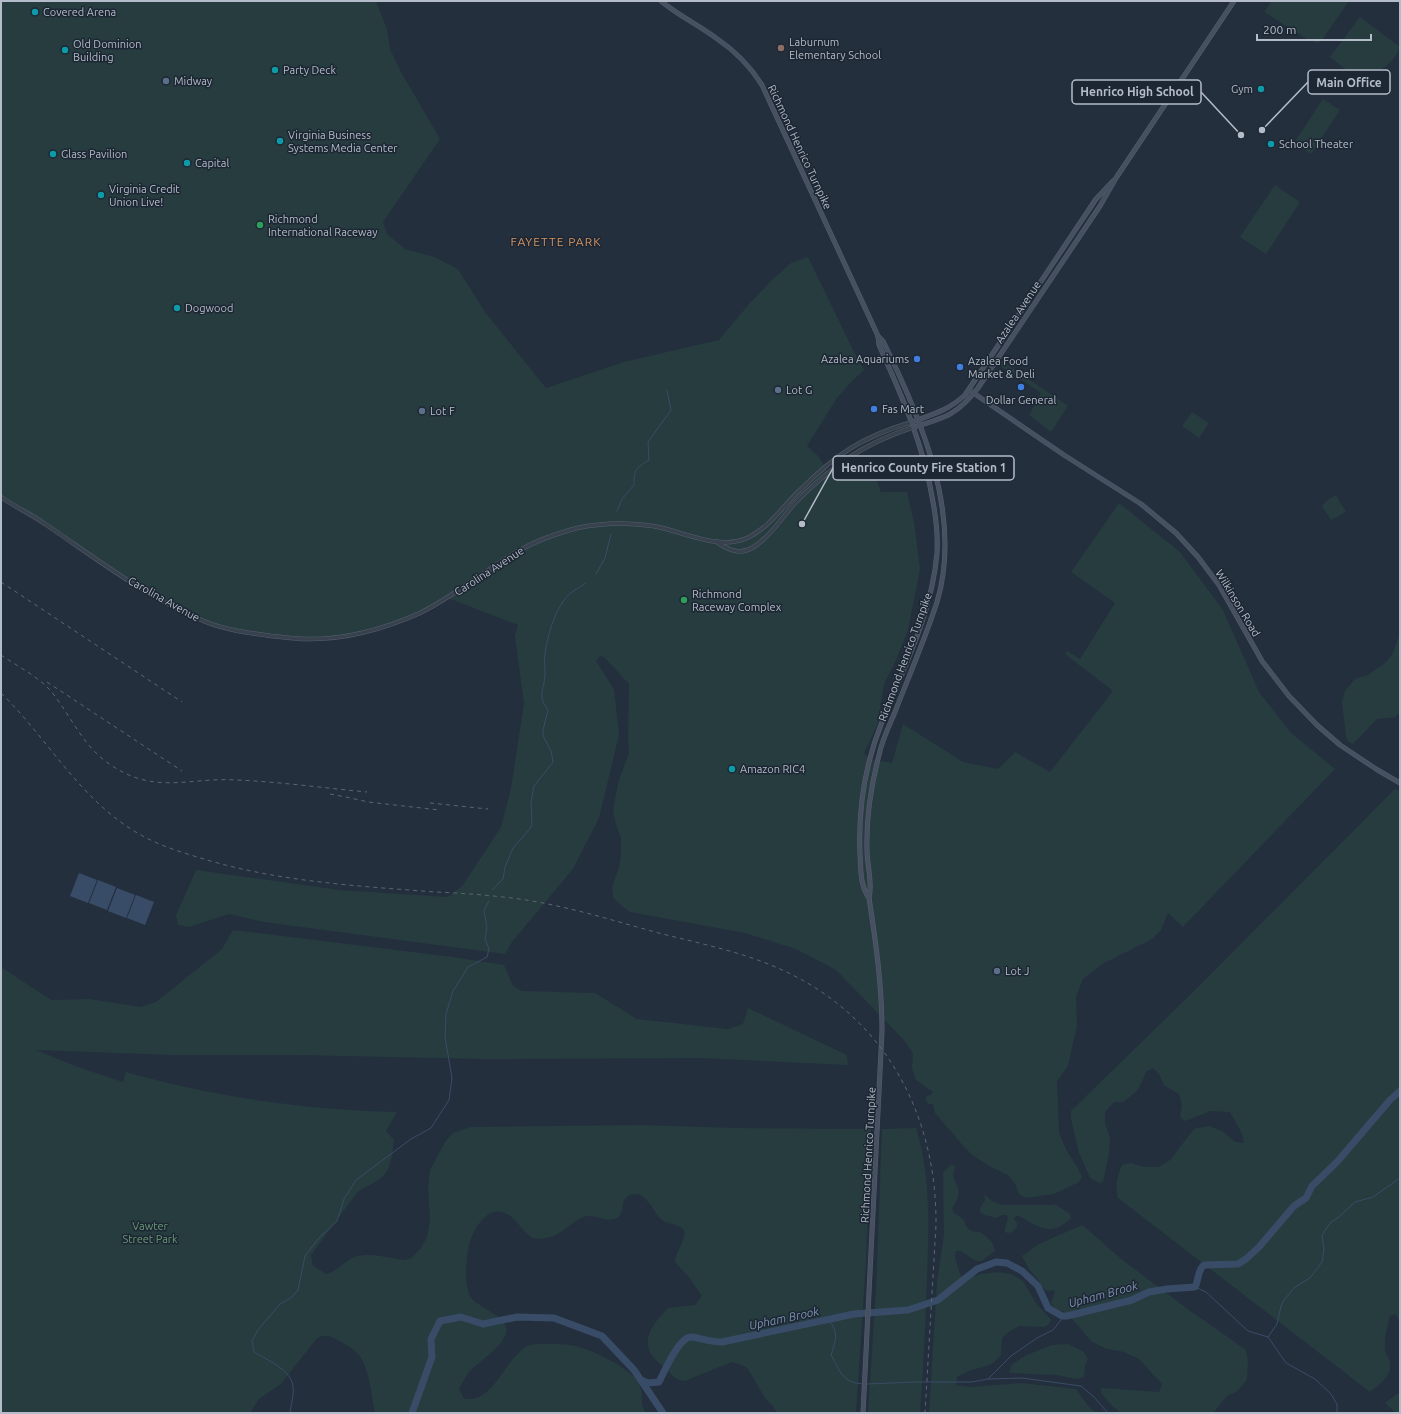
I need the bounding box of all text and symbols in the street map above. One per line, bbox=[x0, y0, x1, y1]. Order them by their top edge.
place label: Covered Arena bbox=[43, 6, 116, 18]
marker: Covered Arena bbox=[30, 7, 40, 17]
scale bar bbox=[1257, 16, 1371, 42]
text: 200 m bbox=[1263, 23, 1296, 36]
place label: Laburnum Elementary School bbox=[789, 36, 881, 61]
place label: Old Dominion Building bbox=[73, 38, 141, 63]
marker: Laburnum Elementary School bbox=[776, 43, 786, 53]
marker: Old Dominion Building bbox=[60, 45, 70, 55]
place label: Party Deck bbox=[283, 64, 336, 76]
marker: Party Deck bbox=[270, 65, 280, 75]
callout: Main Office bbox=[1308, 70, 1390, 94]
place label: Midway bbox=[174, 75, 213, 87]
marker: Midway bbox=[161, 76, 171, 86]
text: Main Office bbox=[1316, 76, 1382, 89]
callout: Henrico High School bbox=[1072, 80, 1201, 104]
street label: Richmond Henrico Turnpike bbox=[766, 83, 834, 211]
place label: Gym bbox=[1231, 83, 1253, 95]
marker: Gym bbox=[1256, 84, 1266, 94]
text: Henrico High School bbox=[1080, 85, 1194, 98]
place label: Virginia Business Systems Media Center bbox=[288, 129, 398, 154]
marker: Virginia Business Systems Media Center bbox=[275, 136, 285, 146]
place label: School Theater bbox=[1279, 138, 1354, 150]
marker: School Theater bbox=[1266, 139, 1276, 149]
place label: Glass Pavilion bbox=[61, 148, 127, 160]
marker: Glass Pavilion bbox=[48, 149, 58, 159]
place label: Capital bbox=[195, 157, 229, 169]
marker: Capital bbox=[182, 158, 192, 168]
place label: Virginia Credit Union Live! bbox=[109, 183, 180, 208]
marker: Virginia Credit Union Live! bbox=[96, 190, 106, 200]
place label: Richmond International Raceway bbox=[268, 213, 378, 238]
marker: Richmond International Raceway bbox=[255, 220, 265, 230]
district label: FAYETTE PARK bbox=[511, 235, 601, 248]
street label: Azalea Avenue bbox=[993, 279, 1043, 345]
place label: Dogwood bbox=[185, 302, 233, 314]
marker: Dogwood bbox=[172, 303, 182, 313]
place label: Azalea Aquariums bbox=[821, 353, 909, 365]
marker: Azalea Aquariums bbox=[912, 354, 922, 364]
place label: Azalea Food Market & Deli bbox=[968, 355, 1035, 380]
marker: Azalea Food Market & Deli bbox=[955, 362, 965, 372]
marker: Dollar General bbox=[1016, 382, 1026, 392]
place label: Lot G bbox=[786, 384, 812, 396]
marker: Lot G bbox=[773, 385, 783, 395]
place label: Dollar General bbox=[986, 394, 1056, 406]
place label: Fas Mart bbox=[882, 403, 925, 415]
marker: Fas Mart bbox=[869, 404, 879, 414]
place label: Lot F bbox=[430, 405, 455, 417]
marker: Lot F bbox=[417, 406, 427, 416]
callout: Henrico County Fire Station 1 bbox=[833, 456, 1014, 480]
text: Henrico County Fire Station 1 bbox=[841, 461, 1007, 474]
street label: Carolina Avenue bbox=[452, 544, 526, 598]
street label: Wilkinson Road bbox=[1213, 567, 1263, 639]
street label: Carolina Avenue bbox=[126, 574, 202, 624]
place label: Richmond Raceway Complex bbox=[692, 588, 782, 613]
street label: Richmond Henrico Turnpike bbox=[876, 591, 934, 723]
marker: Richmond Raceway Complex bbox=[679, 595, 689, 605]
place label: Amazon RIC4 bbox=[740, 763, 805, 775]
marker: Amazon RIC4 bbox=[727, 764, 737, 774]
place label: Lot J bbox=[1005, 965, 1029, 977]
marker: Lot J bbox=[992, 966, 1002, 976]
street label: Richmond Henrico Turnpike bbox=[858, 1087, 878, 1223]
park label: Vawter Street Park bbox=[122, 1220, 178, 1245]
water label: Upham Brook bbox=[1067, 1278, 1140, 1310]
water label: Upham Brook bbox=[748, 1304, 821, 1332]

